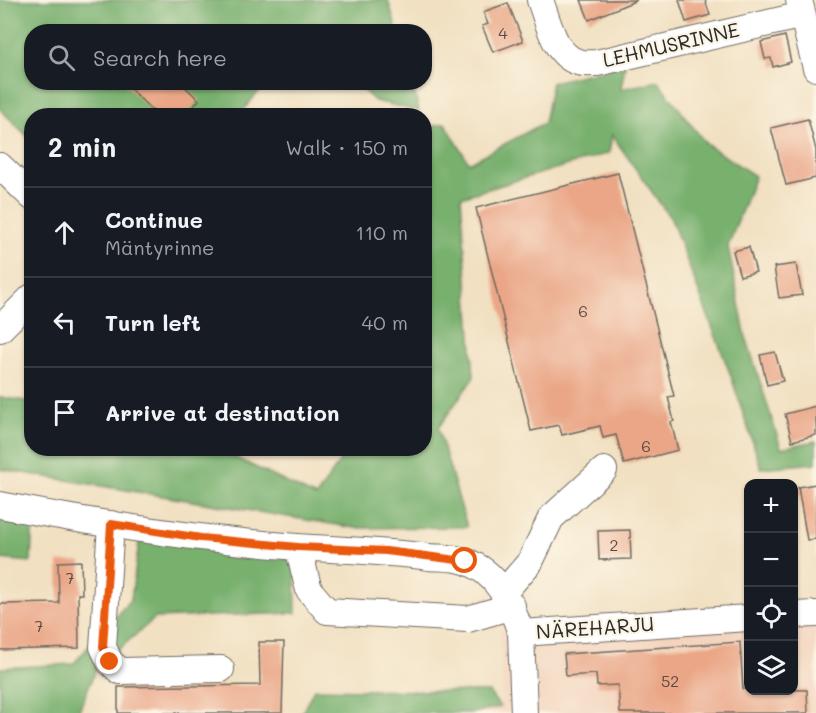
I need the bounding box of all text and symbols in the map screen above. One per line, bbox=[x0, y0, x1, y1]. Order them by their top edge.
street label: LEHMUSRINNE bbox=[600, 16, 742, 72]
house number: 4 bbox=[498, 22, 508, 43]
search box bbox=[24, 24, 432, 90]
icon: search bbox=[45, 41, 78, 74]
text: Search here bbox=[93, 43, 227, 72]
text: 2 min bbox=[48, 130, 116, 164]
text: Walk · 150 m bbox=[286, 134, 408, 160]
text: Continue bbox=[105, 205, 203, 234]
icon: ahead bbox=[48, 216, 81, 249]
text: 110 m bbox=[355, 219, 408, 245]
text: Mäntyrinne bbox=[105, 234, 214, 260]
house number: 6 bbox=[578, 300, 588, 321]
icon: left bbox=[48, 306, 81, 339]
text: Turn left bbox=[105, 308, 201, 337]
text: 40 m bbox=[362, 309, 408, 335]
icon: arrive bbox=[48, 396, 81, 429]
text: Arrive at destination bbox=[105, 398, 340, 427]
house number: 6 bbox=[641, 435, 651, 456]
map controls bbox=[744, 479, 798, 695]
button: + bbox=[744, 479, 798, 533]
button: − bbox=[744, 533, 798, 587]
house number: 2 bbox=[610, 534, 618, 555]
route start bbox=[451, 547, 477, 573]
house number: 7 bbox=[66, 567, 75, 588]
button: locate bbox=[744, 587, 798, 641]
street label: NÄREHARJU bbox=[535, 610, 655, 644]
house number: 7 bbox=[35, 615, 44, 636]
button: layers bbox=[744, 641, 798, 695]
route end bbox=[96, 648, 122, 674]
house number: 52 bbox=[661, 670, 679, 691]

